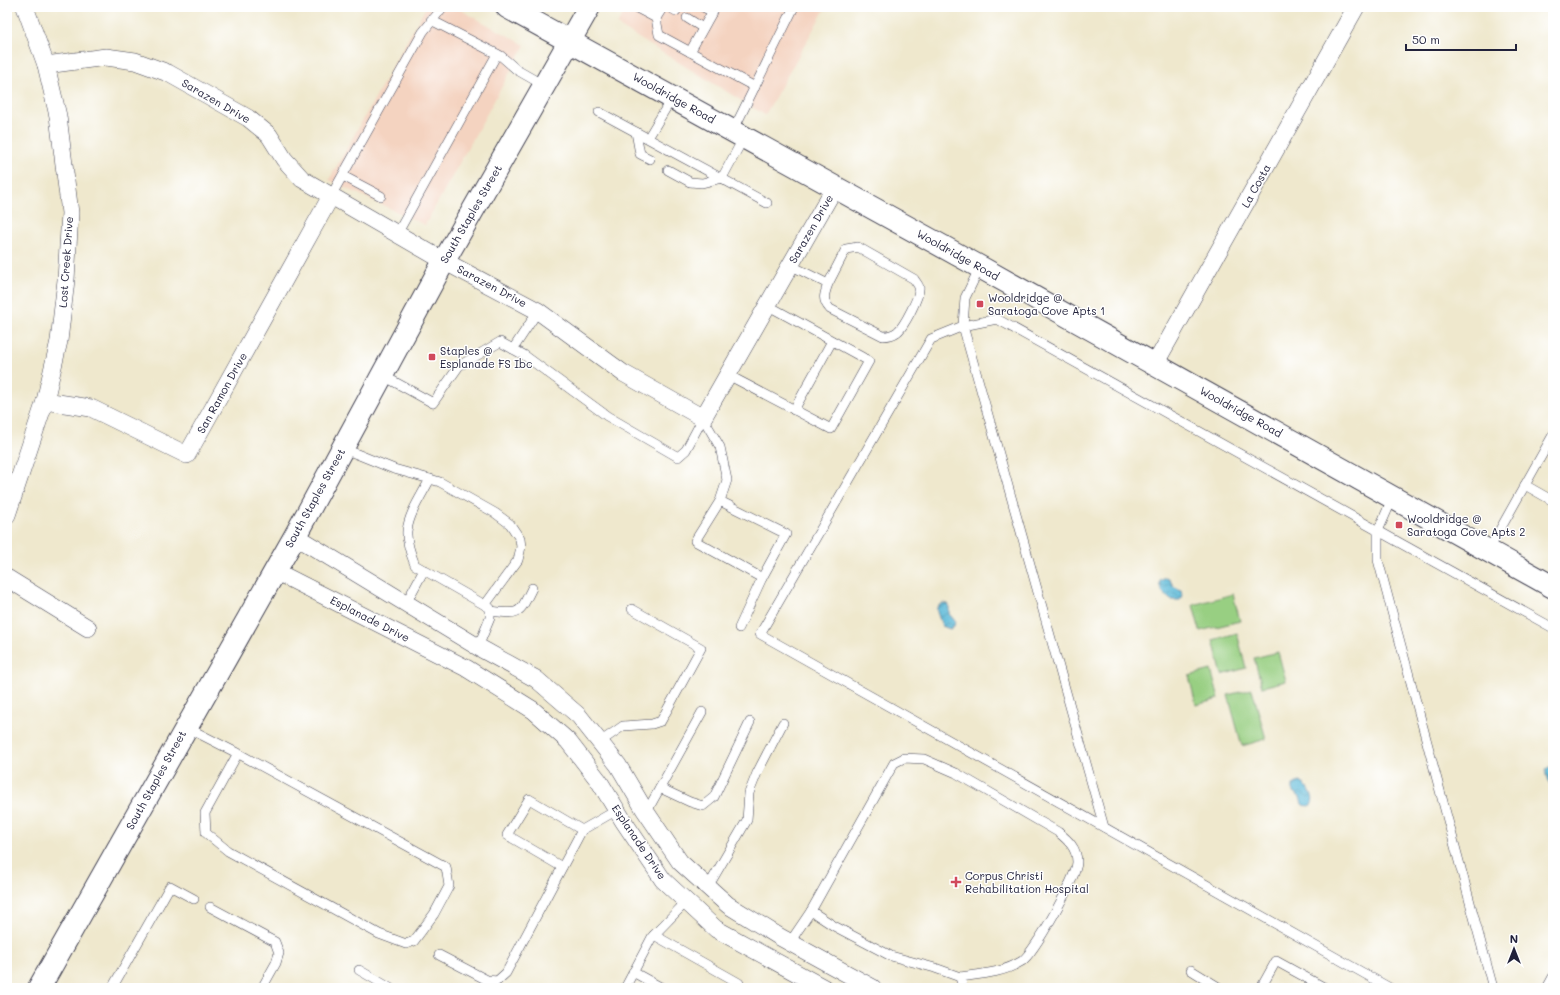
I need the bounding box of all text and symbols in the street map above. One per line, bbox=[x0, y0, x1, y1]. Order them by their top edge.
scale bar bbox=[1406, 26, 1516, 52]
text: 50 m bbox=[1412, 31, 1440, 47]
street label: Wooldridge Road bbox=[630, 69, 718, 127]
street label: Sarazen Drive bbox=[179, 75, 254, 126]
street label: La Costa bbox=[1237, 161, 1274, 210]
street label: South Staples Street bbox=[436, 162, 505, 266]
street label: Sarazen Drive bbox=[785, 191, 836, 266]
street label: Lost Creek Drive bbox=[55, 216, 76, 308]
street label: Wooldridge Road bbox=[914, 226, 1002, 284]
street label: Sarazen Drive bbox=[455, 261, 530, 310]
place label: Wooldridge @ Saratoga Cove Apts 1 bbox=[988, 290, 1105, 318]
marker: Wooldridge @ Saratoga Cove Apts 1 bbox=[975, 299, 985, 309]
place label: Staples @ Esplanade FS Ibc bbox=[440, 343, 532, 371]
street label: San Ramon Drive bbox=[193, 349, 250, 436]
marker: Staples @ Esplanade FS Ibc bbox=[427, 352, 437, 362]
street label: Wooldridge Road bbox=[1197, 383, 1285, 441]
street label: South Staples Street bbox=[281, 445, 348, 550]
place label: Wooldridge @ Saratoga Cove Apts 2 bbox=[1407, 511, 1525, 539]
marker: Wooldridge @ Saratoga Cove Apts 2 bbox=[1394, 520, 1404, 530]
street label: Esplanade Drive bbox=[328, 592, 413, 645]
street label: South Staples Street bbox=[122, 727, 189, 832]
street label: Esplanade Drive bbox=[609, 801, 670, 882]
place label: Corpus Christi Rehabilitation Hospital bbox=[965, 868, 1089, 896]
marker: Corpus Christi Rehabilitation Hospital bbox=[950, 876, 962, 888]
north arrow bbox=[1494, 929, 1534, 969]
text: N bbox=[1510, 931, 1518, 946]

